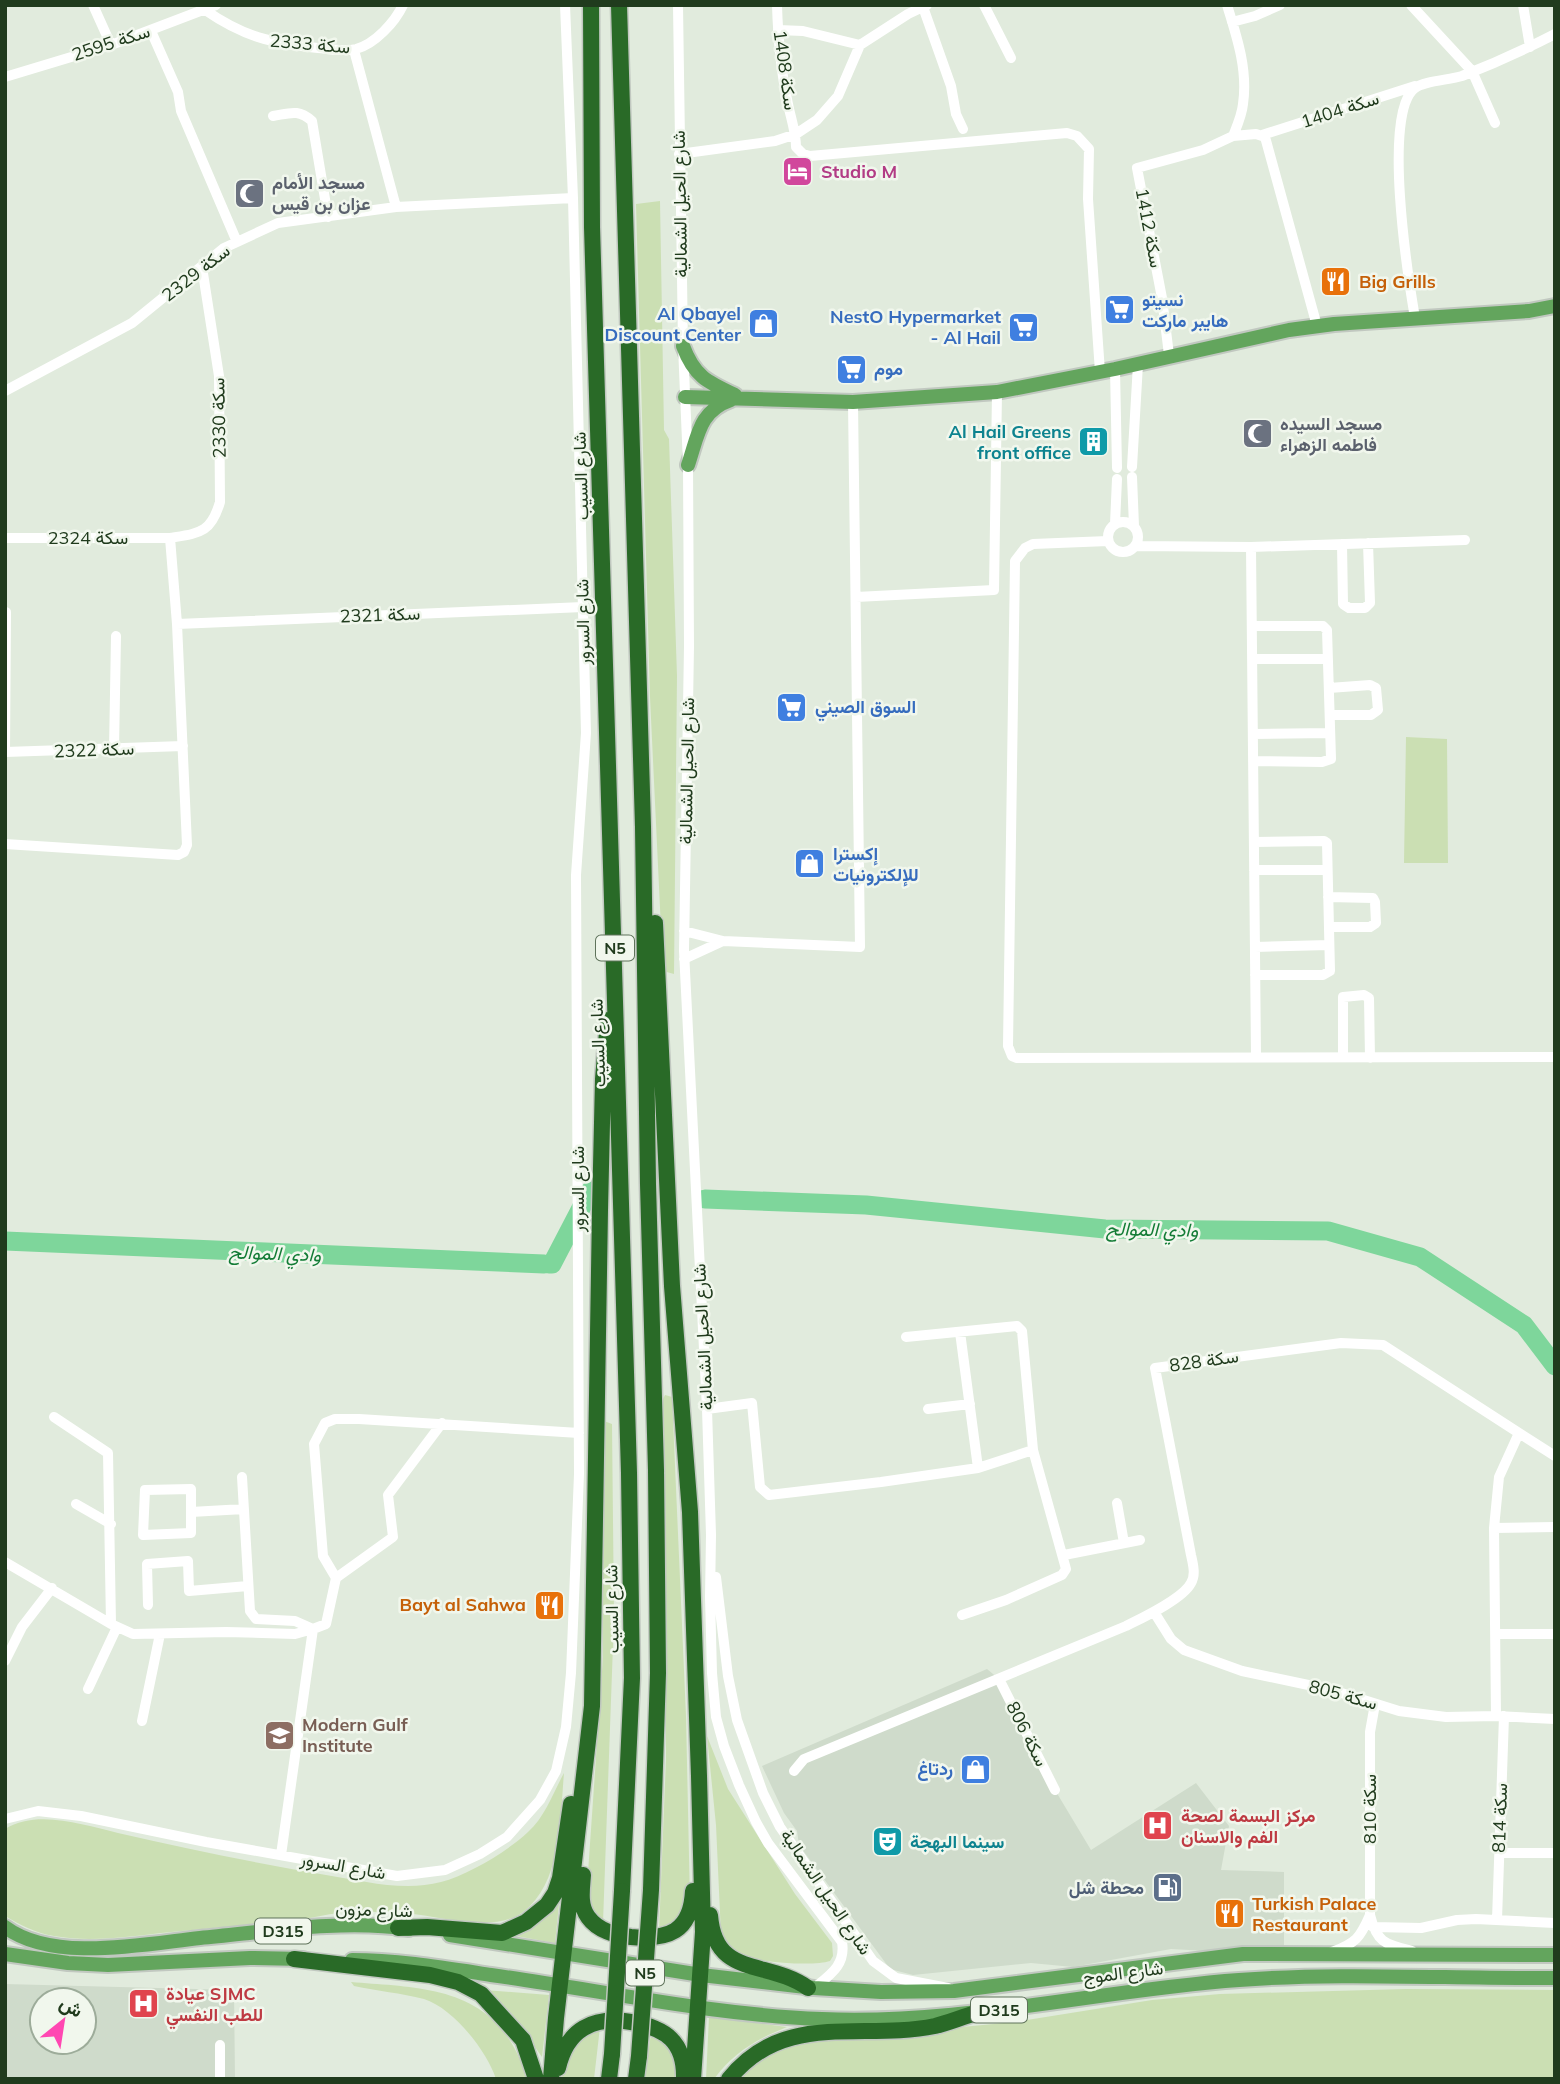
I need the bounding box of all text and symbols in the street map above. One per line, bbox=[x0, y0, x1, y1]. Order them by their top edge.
street label: سكة 2595 bbox=[69, 19, 153, 66]
street label: سكة 1408 bbox=[768, 28, 802, 111]
street label: سكة 2333 bbox=[269, 29, 351, 58]
street label: سكة 1404 bbox=[1298, 86, 1382, 133]
street label: شارع الحيل الشمالية bbox=[667, 130, 693, 278]
hotel icon: Studio M bbox=[781, 155, 815, 189]
place label: Studio M bbox=[821, 160, 897, 183]
place label: مسجد الأمام عزان بن قيس bbox=[272, 171, 371, 215]
mosque icon: مسجد الأمام عزان بن قيس bbox=[232, 176, 266, 210]
street label: سكة 1412 bbox=[1131, 186, 1168, 270]
street label: سكة 2329 bbox=[157, 239, 235, 306]
restaurant icon: Big Grills bbox=[1319, 265, 1353, 299]
place label: Big Grills bbox=[1359, 270, 1436, 293]
place label: نسيتو هايبر ماركت bbox=[1142, 288, 1228, 332]
supermarket icon: نسيتو هايبر ماركت bbox=[1102, 293, 1136, 327]
place label: Al Qbayel Discount Center bbox=[605, 302, 742, 346]
place label: NestO Hypermarket - Al Hail bbox=[830, 305, 1001, 349]
shop icon: Al Qbayel Discount Center bbox=[747, 307, 781, 341]
supermarket icon: NestO Hypermarket - Al Hail bbox=[1007, 310, 1041, 344]
supermarket icon: موم bbox=[834, 352, 868, 386]
place label: موم bbox=[874, 357, 903, 381]
street label: سكة 2330 bbox=[206, 378, 231, 459]
place label: مسجد السيده فاطمه الزهراء bbox=[1280, 412, 1382, 456]
mosque icon: مسجد السيده فاطمه الزهراء bbox=[1240, 417, 1274, 451]
place label: Al Hail Greens front office bbox=[949, 420, 1071, 464]
building icon: Al Hail Greens front office bbox=[1077, 425, 1111, 459]
street label: شارع السيب bbox=[567, 431, 595, 521]
street label: سكة 2324 bbox=[48, 526, 128, 549]
street label: شارع السرور bbox=[570, 579, 596, 666]
street label: سكة 2321 bbox=[339, 602, 421, 627]
supermarket icon: السوق الصيني bbox=[775, 690, 809, 724]
place label: السوق الصيني bbox=[815, 695, 916, 722]
street label: شارع الحيل الشمالية bbox=[674, 697, 700, 845]
street label: سكة 2322 bbox=[53, 737, 135, 762]
place label: إكسترا للإلكترونيات bbox=[833, 842, 919, 887]
shop icon: إكسترا للإلكترونيات bbox=[793, 847, 827, 881]
road number: N5 bbox=[596, 936, 634, 960]
street label: شارع السيب bbox=[584, 998, 612, 1088]
street label: شارع السرور bbox=[566, 1146, 590, 1233]
water label: وادي الموالح bbox=[1105, 1216, 1199, 1246]
water label: وادي الموالح bbox=[228, 1239, 322, 1271]
street label: شارع الحيل الشمالية bbox=[687, 1263, 719, 1411]
street label: سكة 828 bbox=[1168, 1344, 1240, 1377]
street label: شارع السيب bbox=[599, 1564, 625, 1654]
restaurant icon: Bayt al Sahwa bbox=[532, 1588, 566, 1622]
place label: Bayt al Sahwa bbox=[400, 1593, 526, 1616]
street label: سكة 805 bbox=[1306, 1674, 1380, 1715]
street label: سكة 806 bbox=[1001, 1697, 1054, 1770]
place label: Modern Gulf Institute bbox=[302, 1713, 408, 1757]
school or university icon: Modern Gulf Institute bbox=[262, 1718, 296, 1752]
shop icon: ردتاغ bbox=[959, 1752, 993, 1786]
place label: ردتاغ bbox=[917, 1757, 953, 1781]
street label: سكة 810 bbox=[1358, 1774, 1381, 1844]
street label: سكة 814 bbox=[1487, 1783, 1512, 1853]
place label: مركز البسمة لصحة الفم والاسنان bbox=[1181, 1804, 1316, 1849]
hospital icon: مركز البسمة لصحة الفم والاسنان bbox=[1141, 1809, 1175, 1843]
street label: شارع الحيل الشمالية bbox=[775, 1824, 877, 1960]
theatre icon: سينما البهجة bbox=[870, 1825, 904, 1859]
place label: سينما البهجة bbox=[910, 1830, 1004, 1853]
street label: شارع السرور bbox=[297, 1847, 388, 1885]
fuel station icon: محطة شل bbox=[1150, 1871, 1184, 1905]
place label: محطة شل bbox=[1069, 1876, 1144, 1899]
place label: Turkish Palace Restaurant bbox=[1252, 1892, 1377, 1936]
street label: شارع مزون bbox=[335, 1897, 413, 1923]
restaurant icon: Turkish Palace Restaurant bbox=[1212, 1897, 1246, 1931]
road number: D315 bbox=[255, 1918, 311, 1943]
street label: شارع الموج bbox=[1082, 1956, 1164, 1990]
road number: N5 bbox=[626, 1960, 664, 1985]
place label: عيادة SJMC للطب النفسي bbox=[166, 1982, 263, 2030]
north arrow bbox=[28, 1986, 98, 2056]
hospital icon: عيادة SJMC للطب النفسي bbox=[126, 1987, 160, 2021]
text: ش bbox=[56, 1990, 88, 2022]
road number: D315 bbox=[971, 1998, 1027, 2022]

